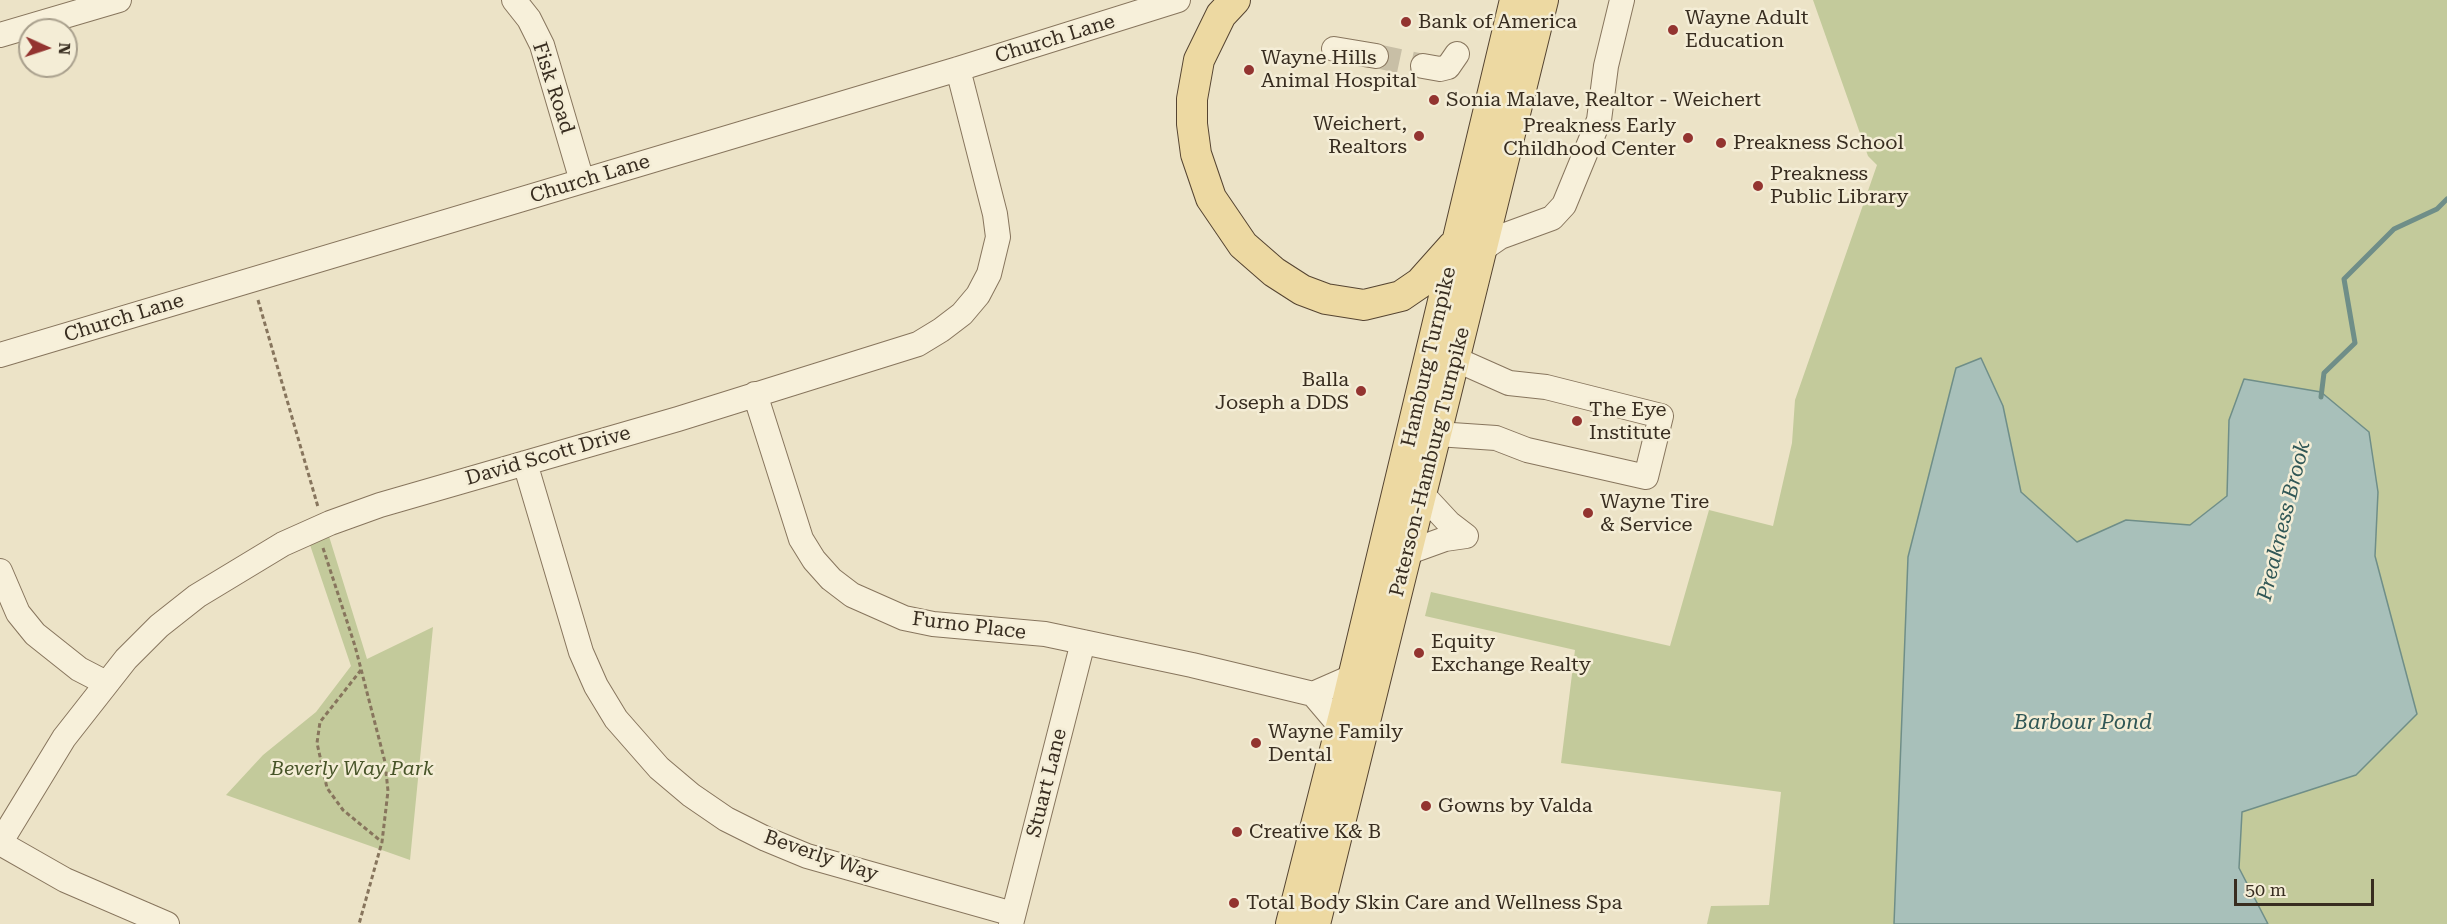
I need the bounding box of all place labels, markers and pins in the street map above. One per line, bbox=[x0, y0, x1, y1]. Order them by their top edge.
place label: Wayne Adult Education bbox=[1685, 6, 1808, 53]
place label: Bank of America bbox=[1418, 10, 1577, 34]
marker: Bank of America bbox=[1399, 15, 1413, 29]
marker: Wayne Adult Education bbox=[1666, 23, 1680, 37]
place label: Wayne Hills Animal Hospital bbox=[1261, 46, 1417, 93]
marker: Wayne Hills Animal Hospital bbox=[1242, 63, 1256, 77]
place label: Sonia Malave, Realtor - Weichert bbox=[1446, 88, 1761, 112]
marker: Sonia Malave, Realtor - Weichert bbox=[1427, 93, 1441, 107]
place label: Weichert, Realtors bbox=[1313, 112, 1407, 159]
place label: Preakness Early Childhood Center bbox=[1503, 114, 1676, 161]
marker: Weichert, Realtors bbox=[1412, 129, 1426, 143]
marker: Preakness Early Childhood Center bbox=[1681, 131, 1695, 145]
place label: Preakness School bbox=[1733, 131, 1904, 155]
marker: Preakness School bbox=[1714, 136, 1728, 150]
place label: Preakness Public Library bbox=[1770, 162, 1908, 209]
marker: Preakness Public Library bbox=[1751, 179, 1765, 193]
place label: Balla Joseph a DDS bbox=[1215, 368, 1349, 415]
marker: Balla Joseph a DDS bbox=[1354, 384, 1368, 398]
place label: The Eye Institute bbox=[1589, 398, 1671, 445]
marker: The Eye Institute bbox=[1570, 414, 1584, 428]
place label: Wayne Tire & Service bbox=[1600, 490, 1709, 537]
marker: Wayne Tire & Service bbox=[1581, 506, 1595, 520]
place label: Equity Exchange Realty bbox=[1431, 630, 1591, 677]
marker: Equity Exchange Realty bbox=[1412, 646, 1426, 660]
place label: Wayne Family Dental bbox=[1268, 720, 1403, 767]
marker: Wayne Family Dental bbox=[1249, 736, 1263, 750]
place label: Gowns by Valda bbox=[1438, 794, 1593, 818]
marker: Gowns by Valda bbox=[1419, 799, 1433, 813]
place label: Creative K& B bbox=[1249, 820, 1381, 844]
marker: Creative K& B bbox=[1230, 825, 1244, 839]
place label: Total Body Skin Care and Wellness Spa bbox=[1246, 891, 1622, 915]
marker: Total Body Skin Care and Wellness Spa bbox=[1227, 896, 1241, 910]

